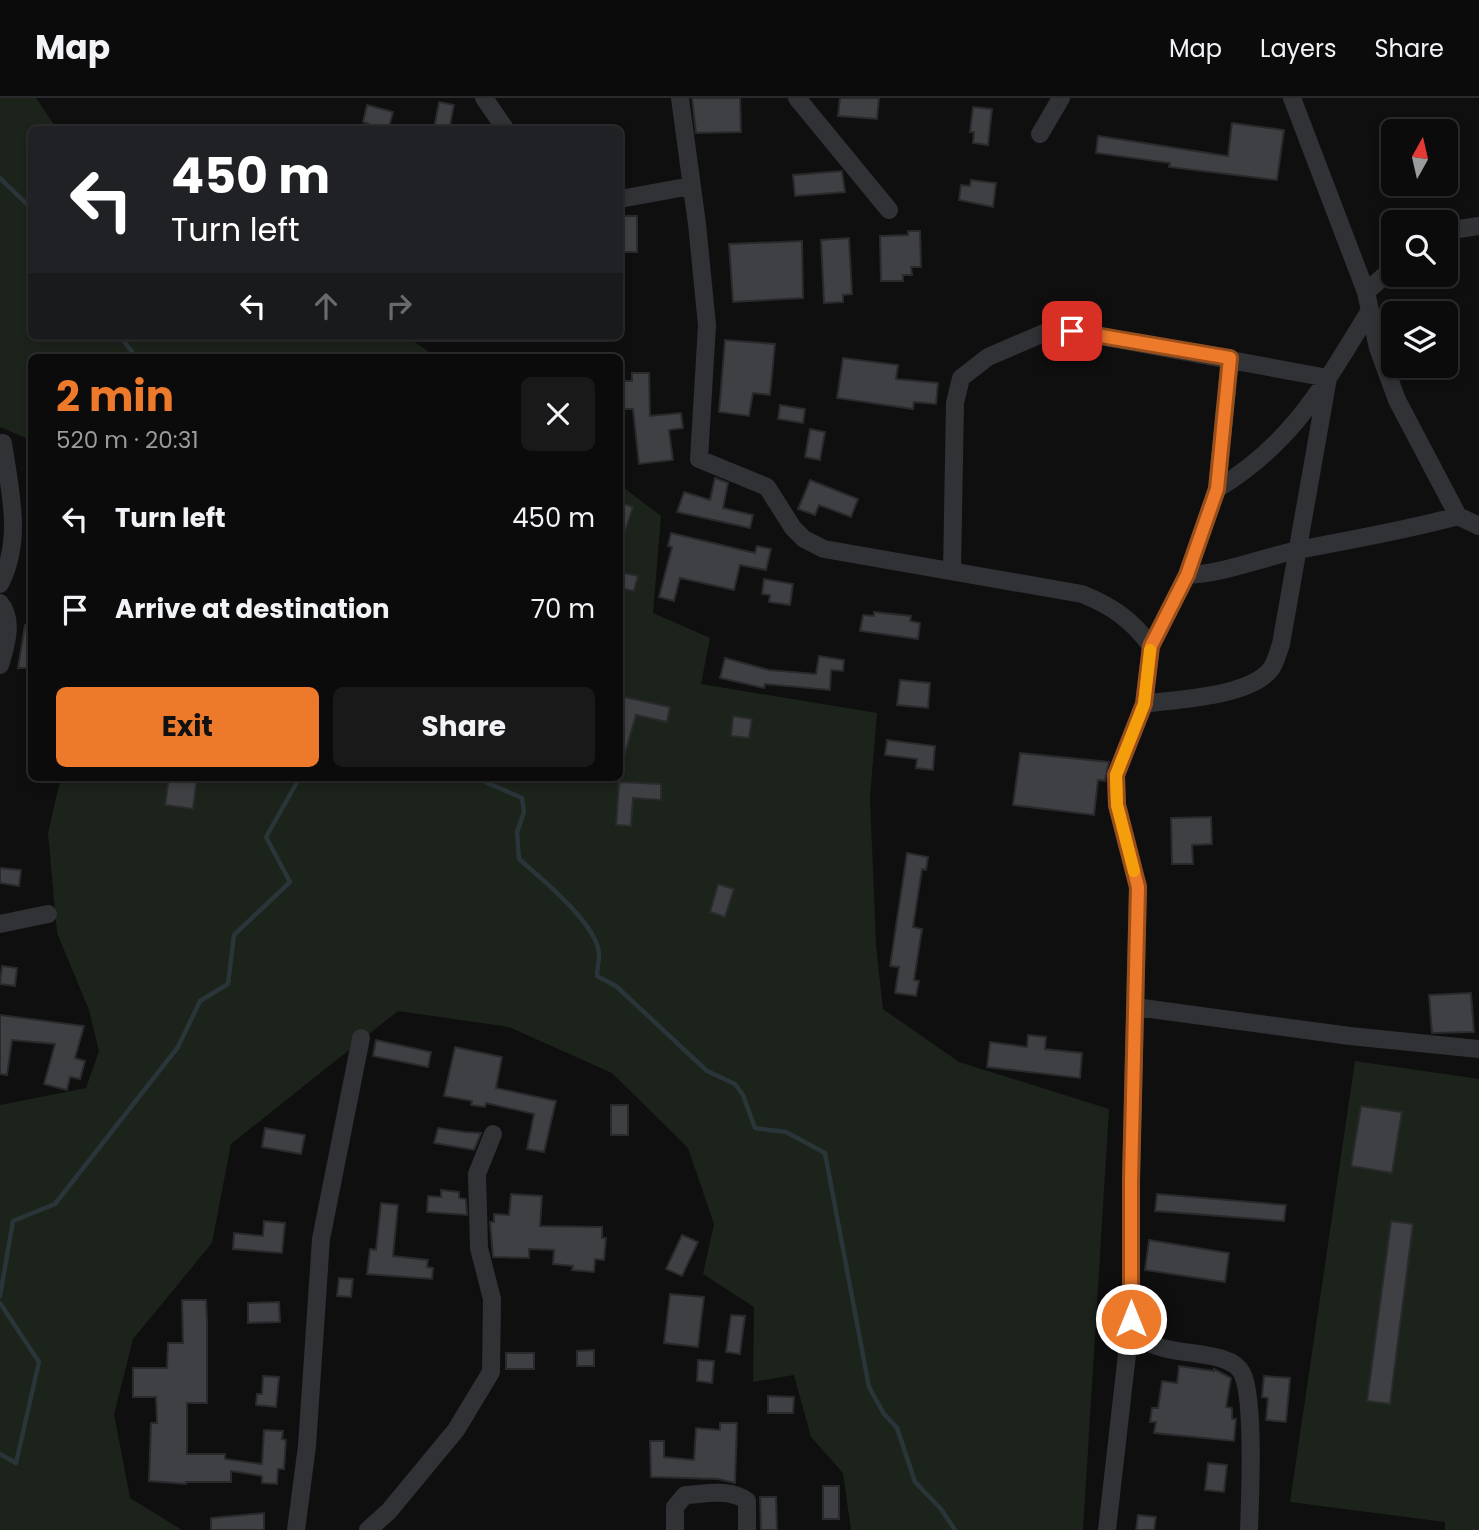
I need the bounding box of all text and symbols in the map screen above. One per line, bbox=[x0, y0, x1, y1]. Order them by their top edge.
text: Map bbox=[35, 24, 110, 71]
text: Map bbox=[1169, 32, 1222, 65]
text: Layers bbox=[1260, 32, 1336, 65]
text: Share bbox=[1374, 32, 1444, 65]
north arrow bbox=[1381, 119, 1458, 196]
map controls bbox=[1381, 119, 1458, 378]
text: 450 m bbox=[171, 142, 330, 210]
icon: left bbox=[56, 154, 147, 245]
text: Turn left bbox=[171, 207, 300, 252]
button: search bbox=[1381, 210, 1458, 287]
icon: left bbox=[234, 287, 272, 325]
icon: ahead bbox=[307, 287, 345, 325]
icon: right bbox=[380, 287, 418, 325]
pin bbox=[1042, 301, 1102, 361]
button: layers bbox=[1381, 301, 1458, 378]
icon: arrive bbox=[1053, 312, 1091, 350]
text: 2 min bbox=[56, 367, 174, 426]
button: close bbox=[521, 377, 595, 451]
text: 520 m · 20:31 bbox=[56, 424, 199, 456]
icon: left bbox=[56, 500, 94, 538]
text: Turn left bbox=[115, 500, 226, 536]
text: 450 m bbox=[512, 500, 595, 536]
icon: arrive bbox=[56, 591, 94, 629]
text: Arrive at destination bbox=[115, 591, 390, 627]
text: 70 m bbox=[531, 591, 595, 627]
button: Exit bbox=[56, 687, 319, 767]
button: Share bbox=[333, 687, 595, 767]
position arrow bbox=[1094, 1282, 1168, 1356]

